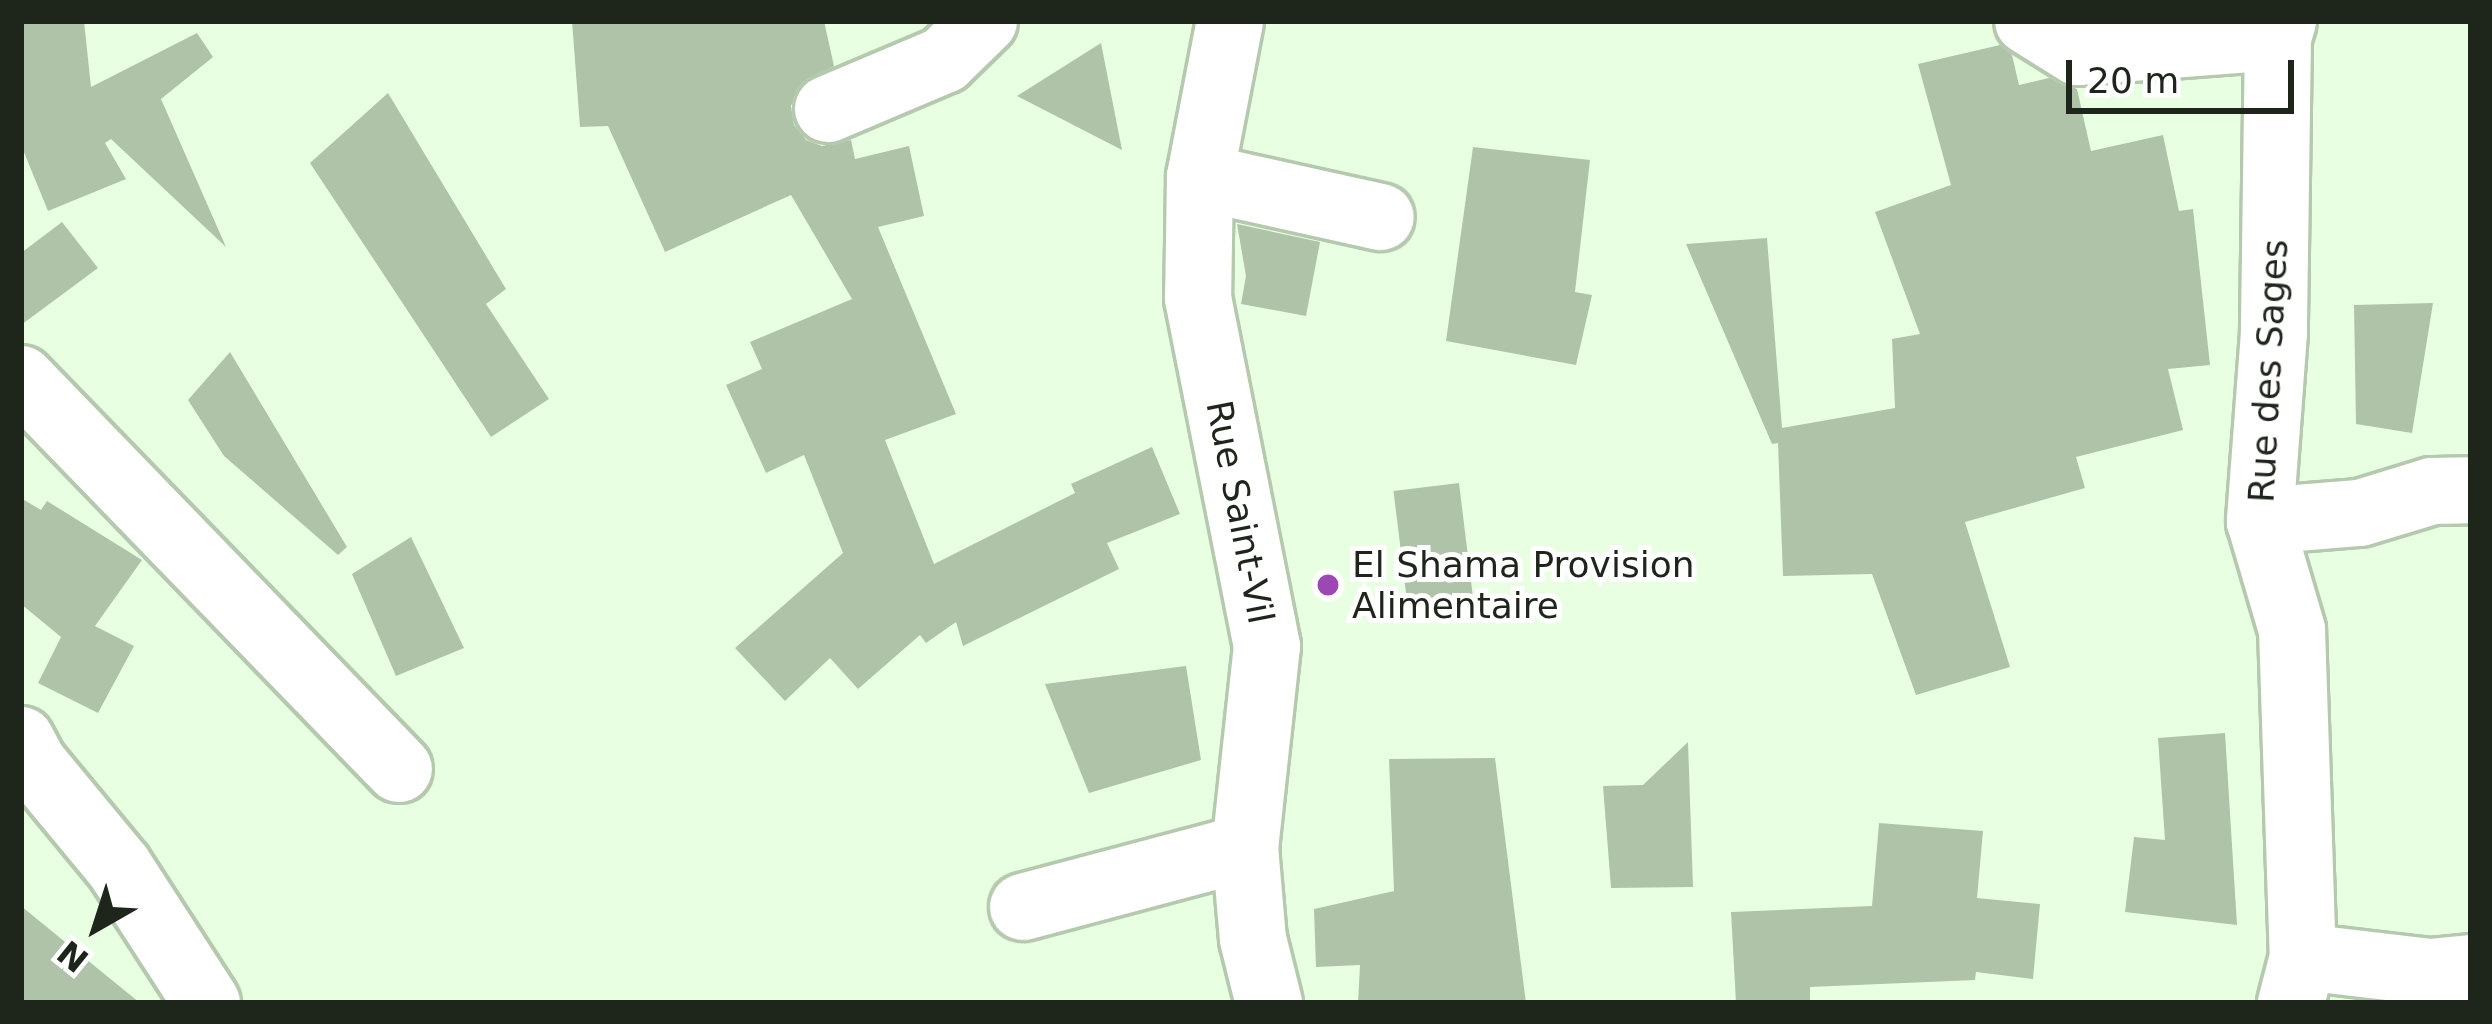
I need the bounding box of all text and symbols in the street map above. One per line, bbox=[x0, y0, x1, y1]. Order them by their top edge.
scale bar bbox=[2072, 36, 2300, 110]
text: 20 m bbox=[2087, 60, 2179, 101]
street label: Rue des Sages bbox=[2240, 238, 2296, 504]
street label: Rue Saint-Vil bbox=[1197, 397, 1283, 627]
place label: El Shama Provision Alimentaire bbox=[1352, 542, 1695, 627]
marker: El Shama Provision Alimentaire bbox=[1315, 572, 1341, 598]
north arrow bbox=[36, 868, 156, 988]
text: N bbox=[50, 933, 96, 980]

